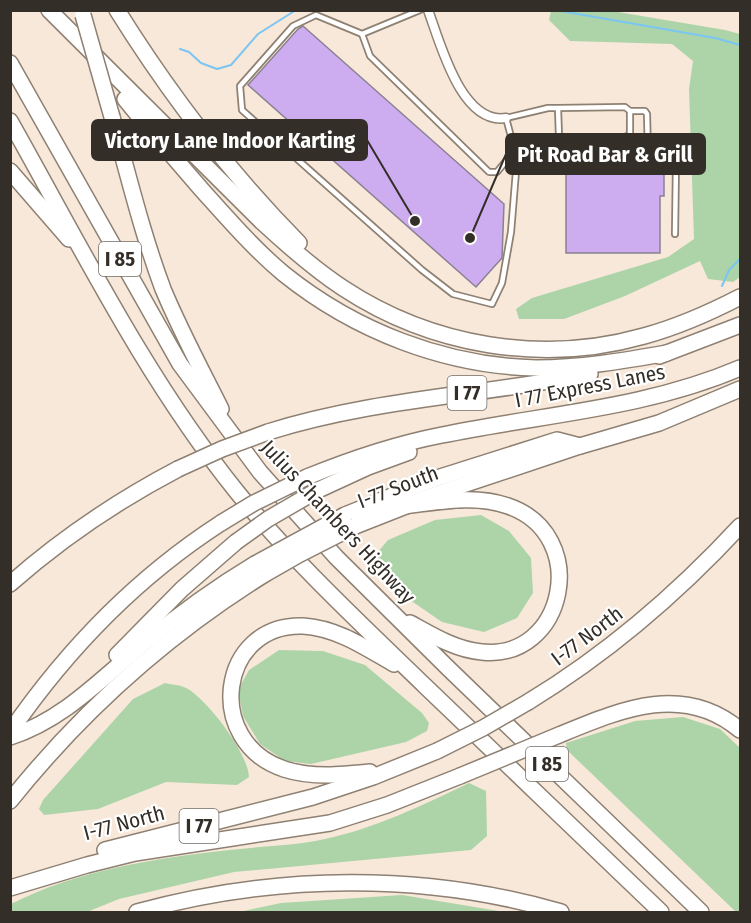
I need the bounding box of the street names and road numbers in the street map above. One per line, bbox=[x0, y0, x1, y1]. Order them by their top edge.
road number: I 85 bbox=[99, 242, 141, 276]
street label: I 77 Express Lanes bbox=[513, 359, 667, 413]
road number: I 77 bbox=[448, 376, 486, 410]
street label: Julius Chambers Highway bbox=[255, 435, 421, 610]
street label: I-77 South bbox=[354, 460, 442, 514]
street label: I-77 North bbox=[546, 601, 628, 671]
road number: I 85 bbox=[526, 747, 568, 781]
street label: I-77 North bbox=[81, 800, 167, 846]
road number: I 77 bbox=[180, 809, 218, 843]

